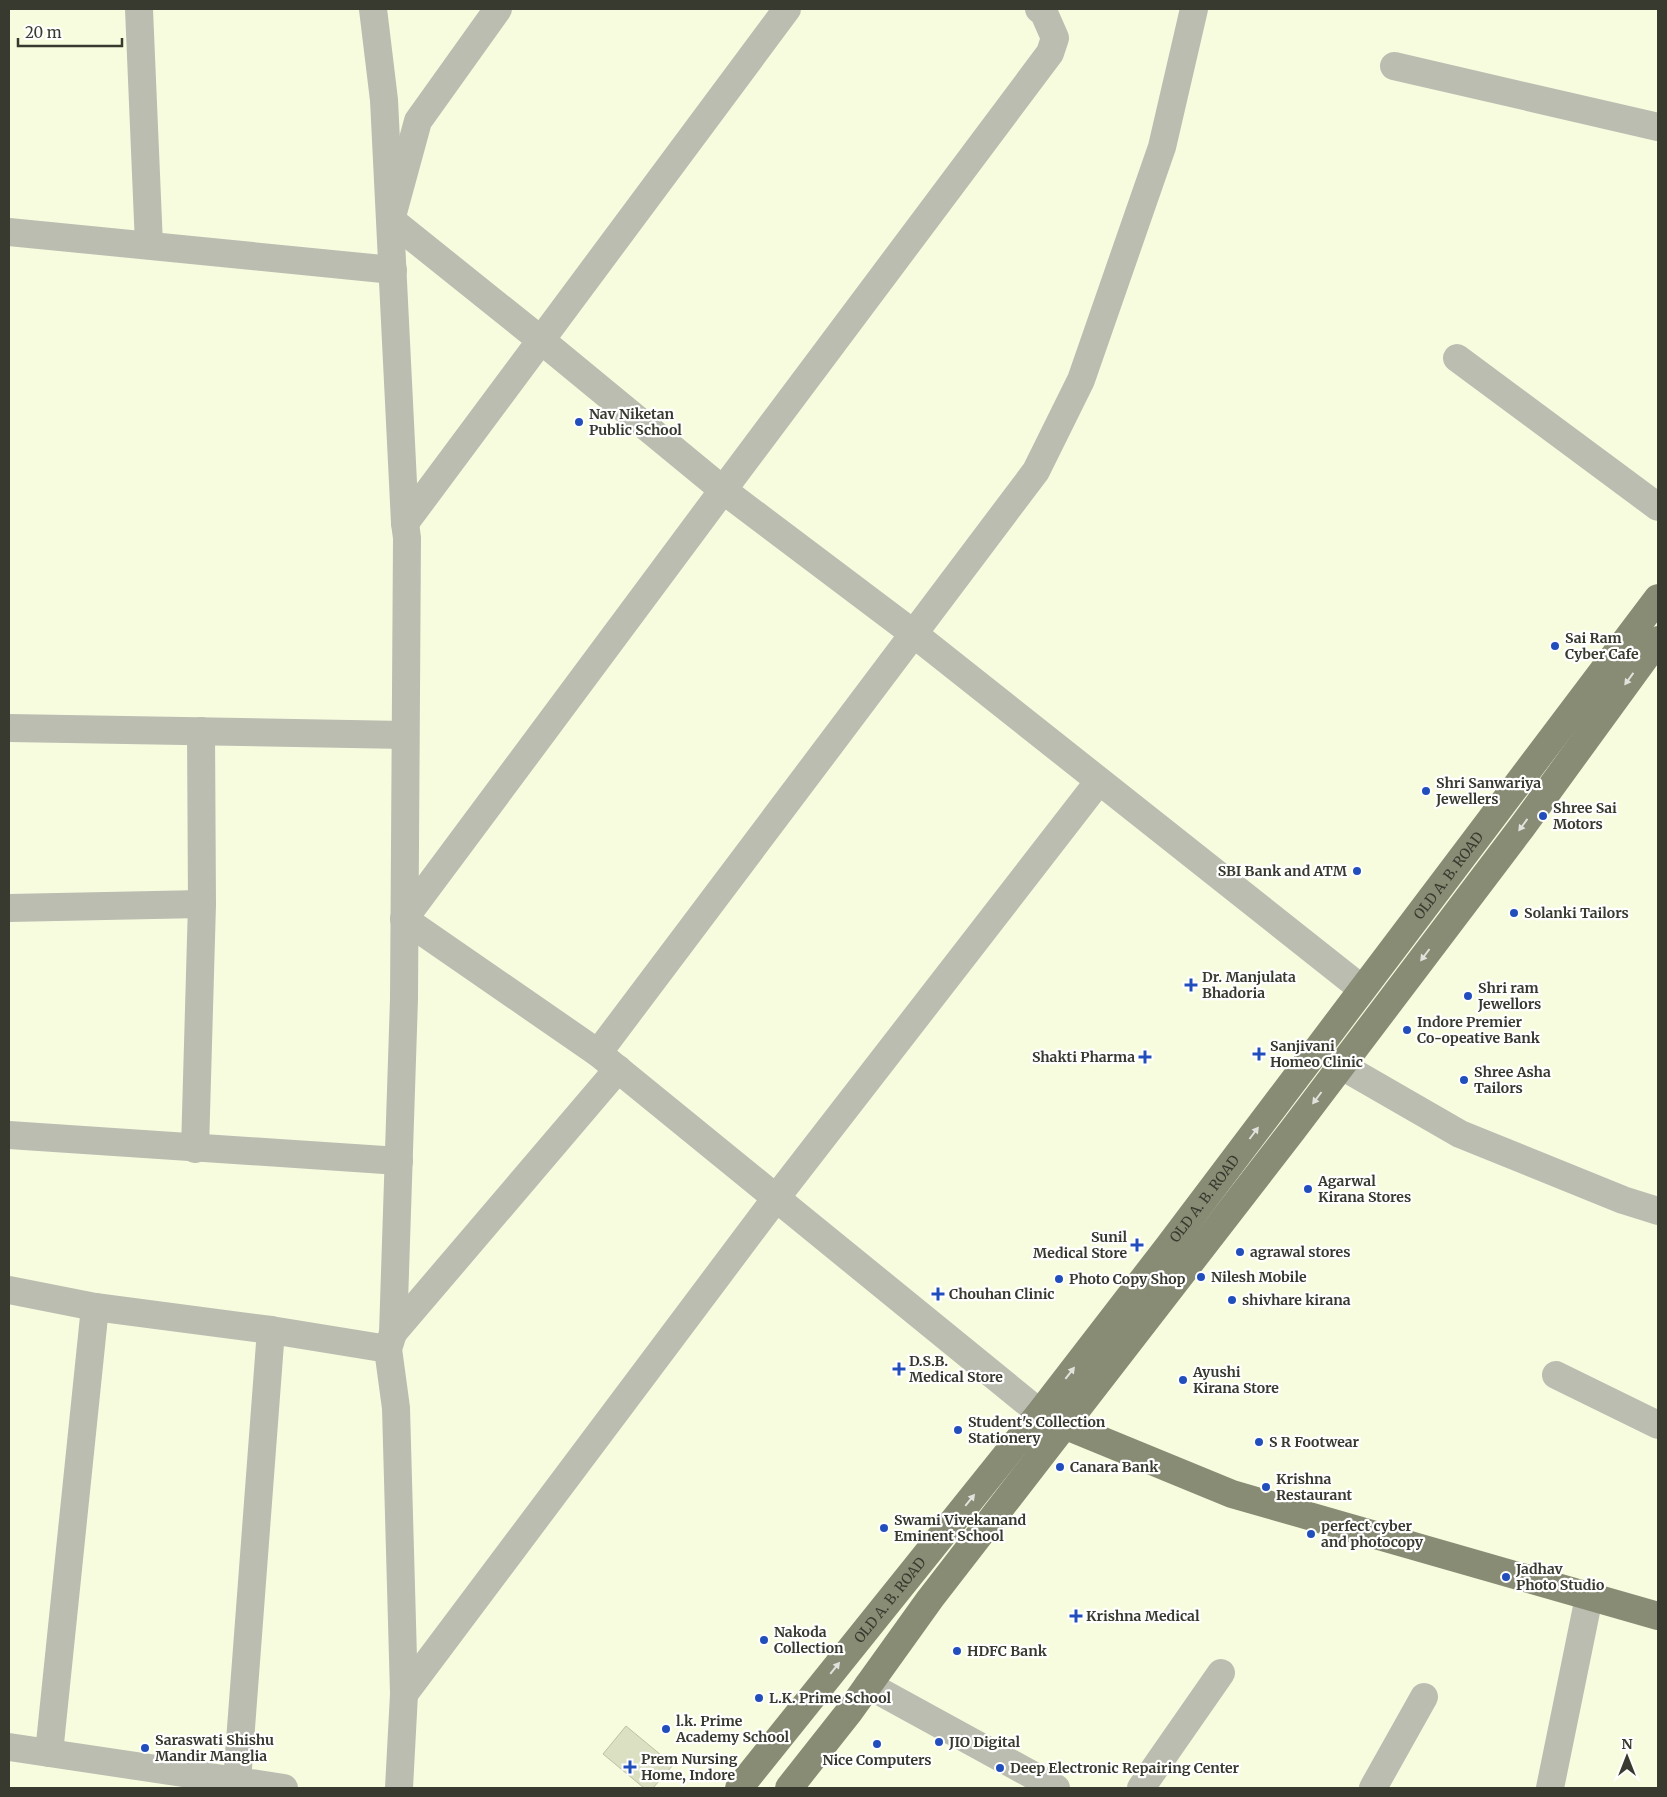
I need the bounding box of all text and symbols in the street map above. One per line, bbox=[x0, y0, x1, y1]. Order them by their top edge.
scale bar bbox=[18, 15, 121, 47]
text: 20 m bbox=[25, 23, 62, 42]
place label: Nav Niketan Public School bbox=[589, 405, 682, 439]
marker: Nav Niketan Public School bbox=[573, 416, 585, 428]
place label: Sai Ram Cyber Cafe bbox=[1565, 629, 1639, 663]
marker: Sai Ram Cyber Cafe bbox=[1549, 640, 1561, 652]
one-way arrow bbox=[1624, 672, 1634, 686]
place label: Shri Sanwariya Jewellers bbox=[1435, 774, 1541, 808]
marker: Shri Sanwariya Jewellers bbox=[1420, 785, 1432, 797]
place label: Shree Sai Motors bbox=[1553, 799, 1617, 833]
marker: Shree Sai Motors bbox=[1537, 810, 1549, 822]
one-way arrow bbox=[1518, 818, 1528, 832]
street label: OLD A. B. ROAD bbox=[1410, 828, 1488, 923]
place label: SBI Bank and ATM bbox=[1218, 862, 1348, 880]
marker: SBI Bank and ATM bbox=[1351, 865, 1363, 877]
place label: Solanki Tailors bbox=[1524, 904, 1629, 922]
marker: Solanki Tailors bbox=[1508, 907, 1520, 919]
one-way arrow bbox=[1420, 948, 1431, 961]
place label: Dr. Manjulata Bhadoria bbox=[1202, 968, 1296, 1002]
marker: Dr. Manjulata Bhadoria bbox=[1184, 978, 1198, 992]
place label: Shri ram Jewellors bbox=[1477, 979, 1541, 1013]
marker: Shri ram Jewellors bbox=[1462, 990, 1474, 1002]
place label: Indore Premier Co-opeative Bank bbox=[1417, 1013, 1541, 1047]
marker: Indore Premier Co-opeative Bank bbox=[1401, 1024, 1413, 1036]
place label: Sanjivani Homeo Clinic bbox=[1270, 1037, 1363, 1071]
marker: Sanjivani Homeo Clinic bbox=[1252, 1047, 1266, 1061]
place label: Shakti Pharma bbox=[1032, 1048, 1135, 1066]
marker: Shakti Pharma bbox=[1139, 1051, 1151, 1063]
place label: Shree Asha Tailors bbox=[1474, 1063, 1551, 1097]
marker: Shree Asha Tailors bbox=[1458, 1074, 1470, 1086]
one-way arrow bbox=[1312, 1091, 1322, 1105]
one-way arrow bbox=[1249, 1127, 1260, 1140]
street label: OLD A. B. ROAD bbox=[1166, 1151, 1244, 1246]
place label: Agarwal Kirana Stores bbox=[1317, 1172, 1411, 1206]
marker: Agarwal Kirana Stores bbox=[1302, 1183, 1314, 1195]
place label: Sunil Medical Store bbox=[1033, 1228, 1127, 1262]
marker: Sunil Medical Store bbox=[1131, 1239, 1143, 1251]
place label: agrawal stores bbox=[1250, 1243, 1350, 1261]
marker: agrawal stores bbox=[1234, 1246, 1246, 1258]
place label: Nilesh Mobile bbox=[1211, 1268, 1307, 1286]
place label: Photo Copy Shop bbox=[1069, 1270, 1186, 1288]
marker: Nilesh Mobile bbox=[1195, 1271, 1207, 1283]
marker: Photo Copy Shop bbox=[1053, 1273, 1065, 1285]
place label: Chouhan Clinic bbox=[949, 1285, 1055, 1303]
marker: Chouhan Clinic bbox=[931, 1287, 945, 1301]
place label: shivhare kirana bbox=[1242, 1291, 1351, 1309]
marker: shivhare kirana bbox=[1226, 1294, 1238, 1306]
place label: D.S.B. Medical Store bbox=[909, 1352, 1003, 1386]
marker: D.S.B. Medical Store bbox=[893, 1363, 905, 1375]
place label: Ayushi Kirana Store bbox=[1192, 1363, 1279, 1397]
one-way arrow bbox=[1065, 1367, 1076, 1380]
marker: Ayushi Kirana Store bbox=[1177, 1374, 1189, 1386]
place label: Student's Collection Stationery bbox=[968, 1413, 1106, 1447]
marker: Student's Collection Stationery bbox=[952, 1424, 964, 1436]
place label: S R Footwear bbox=[1269, 1433, 1360, 1451]
marker: S R Footwear bbox=[1253, 1436, 1265, 1448]
place label: Canara Bank bbox=[1070, 1458, 1159, 1476]
marker: Canara Bank bbox=[1054, 1461, 1066, 1473]
place label: Krishna Restaurant bbox=[1276, 1470, 1353, 1504]
marker: Krishna Restaurant bbox=[1260, 1481, 1272, 1493]
one-way arrow bbox=[964, 1494, 975, 1507]
place label: Swami Vivekanand Eminent School bbox=[894, 1511, 1026, 1545]
place label: perfect cyber and photocopy bbox=[1321, 1517, 1424, 1551]
marker: Swami Vivekanand Eminent School bbox=[878, 1522, 890, 1534]
marker: perfect cyber and photocopy bbox=[1305, 1528, 1317, 1540]
street label: OLD A. B. ROAD bbox=[850, 1553, 930, 1647]
place label: Jadhav Photo Studio bbox=[1515, 1560, 1604, 1594]
marker: Jadhav Photo Studio bbox=[1500, 1571, 1512, 1583]
place label: Krishna Medical bbox=[1086, 1607, 1200, 1625]
marker: Krishna Medical bbox=[1070, 1610, 1082, 1622]
place label: Nakoda Collection bbox=[774, 1623, 844, 1657]
marker: Nakoda Collection bbox=[758, 1634, 770, 1646]
place label: HDFC Bank bbox=[967, 1642, 1048, 1660]
marker: HDFC Bank bbox=[951, 1645, 963, 1657]
one-way arrow bbox=[830, 1662, 841, 1675]
place label: L.K. Prime School bbox=[769, 1689, 891, 1707]
marker: L.K. Prime School bbox=[753, 1692, 765, 1704]
place label: l.k. Prime Academy School bbox=[675, 1712, 789, 1746]
marker: l.k. Prime Academy School bbox=[660, 1723, 672, 1735]
place label: Saraswati Shishu Mandir Manglia bbox=[155, 1731, 274, 1765]
north arrow bbox=[1602, 1732, 1652, 1782]
place label: JIO Digital bbox=[948, 1733, 1021, 1751]
text: N bbox=[1621, 1735, 1633, 1753]
marker: JIO Digital bbox=[933, 1736, 945, 1748]
marker: Nice Computers bbox=[871, 1738, 883, 1750]
marker: Saraswati Shishu Mandir Manglia bbox=[139, 1742, 151, 1754]
place label: Prem Nursing Home, Indore bbox=[641, 1750, 738, 1784]
place label: Nice Computers bbox=[822, 1751, 932, 1769]
place label: Deep Electronic Repairing Center bbox=[1010, 1759, 1240, 1777]
marker: Prem Nursing Home, Indore bbox=[623, 1760, 637, 1774]
marker: Deep Electronic Repairing Center bbox=[994, 1762, 1006, 1774]

